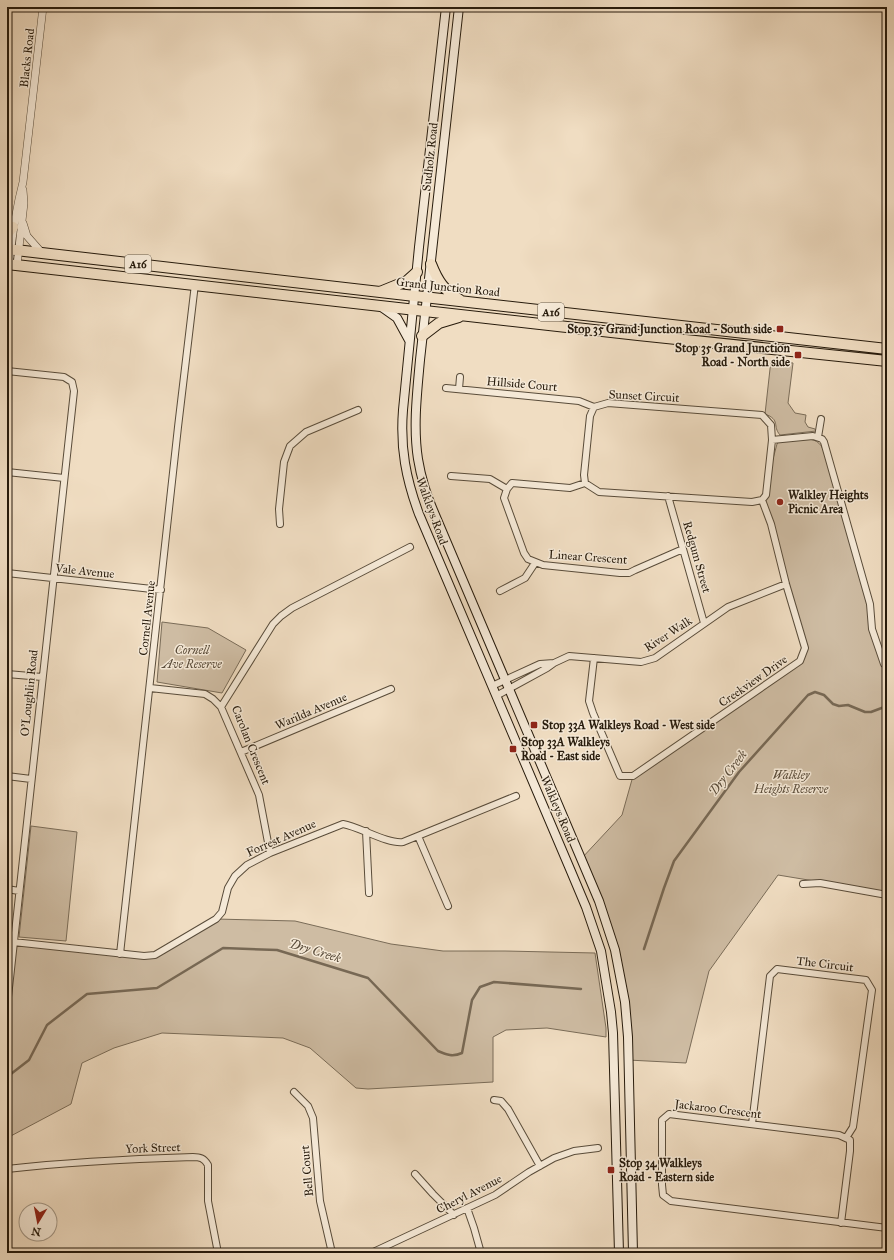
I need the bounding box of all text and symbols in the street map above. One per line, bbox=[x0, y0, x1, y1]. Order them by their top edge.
street label: Blacks Road bbox=[17, 28, 37, 88]
street label: Sudholz Road bbox=[419, 122, 441, 192]
road number: A16 bbox=[125, 255, 151, 273]
street label: Grand Junction Road bbox=[395, 275, 501, 300]
road number: A16 bbox=[538, 303, 564, 321]
place label: Stop 35 Grand Junction Road - South side bbox=[567, 322, 772, 337]
marker: Stop 35 Grand Junction Road - South side bbox=[775, 324, 785, 334]
place label: Stop 35 Grand Junction Road - North side bbox=[675, 341, 791, 369]
marker: Stop 35 Grand Junction Road - North side bbox=[793, 350, 803, 360]
street label: Hillside Court bbox=[486, 374, 559, 394]
street label: Sunset Circuit bbox=[608, 387, 680, 405]
street label: Walkleys Road bbox=[413, 475, 451, 547]
place label: Walkley Heights Picnic Area bbox=[788, 488, 869, 516]
marker: Walkley Heights Picnic Area bbox=[775, 497, 785, 507]
street label: Redgum Street bbox=[679, 520, 714, 595]
street label: Linear Crescent bbox=[548, 547, 628, 567]
street label: Vale Avenue bbox=[54, 561, 115, 581]
street label: Cornell Avenue bbox=[136, 580, 158, 656]
street label: River Walk bbox=[642, 613, 695, 655]
park label: Cornell Ave Reserve bbox=[160, 643, 222, 671]
street label: O'Loughlin Road bbox=[17, 649, 42, 737]
street label: Creekview Drive bbox=[716, 652, 790, 710]
street label: Warilda Avenue bbox=[273, 690, 349, 732]
street label: Carolan Crescent bbox=[229, 703, 273, 787]
place label: Stop 33A Walkleys Road - West side bbox=[542, 718, 715, 733]
marker: Stop 33A Walkleys Road - West side bbox=[529, 720, 539, 730]
place label: Stop 33A Walkleys Road - East side bbox=[521, 735, 611, 763]
marker: Stop 33A Walkleys Road - East side bbox=[508, 744, 518, 754]
water label: Dry Creek bbox=[705, 747, 751, 799]
park label: Walkley Heights Reserve bbox=[753, 768, 829, 796]
street label: Walkleys Road bbox=[538, 774, 578, 844]
street label: Forrest Avenue bbox=[244, 816, 318, 860]
water label: Dry Creek bbox=[287, 935, 343, 967]
street label: The Circuit bbox=[796, 954, 855, 975]
street label: Jackaroo Crescent bbox=[672, 1096, 763, 1122]
street label: York Street bbox=[125, 1140, 182, 1156]
street label: Bell Court bbox=[298, 1144, 316, 1197]
place label: Stop 34 Walkleys Road - Eastern side bbox=[619, 1156, 714, 1184]
marker: Stop 34 Walkleys Road - Eastern side bbox=[606, 1165, 616, 1175]
street label: Cheryl Avenue bbox=[434, 1171, 504, 1217]
north arrow bbox=[18, 1202, 58, 1242]
text: N bbox=[30, 1224, 42, 1239]

